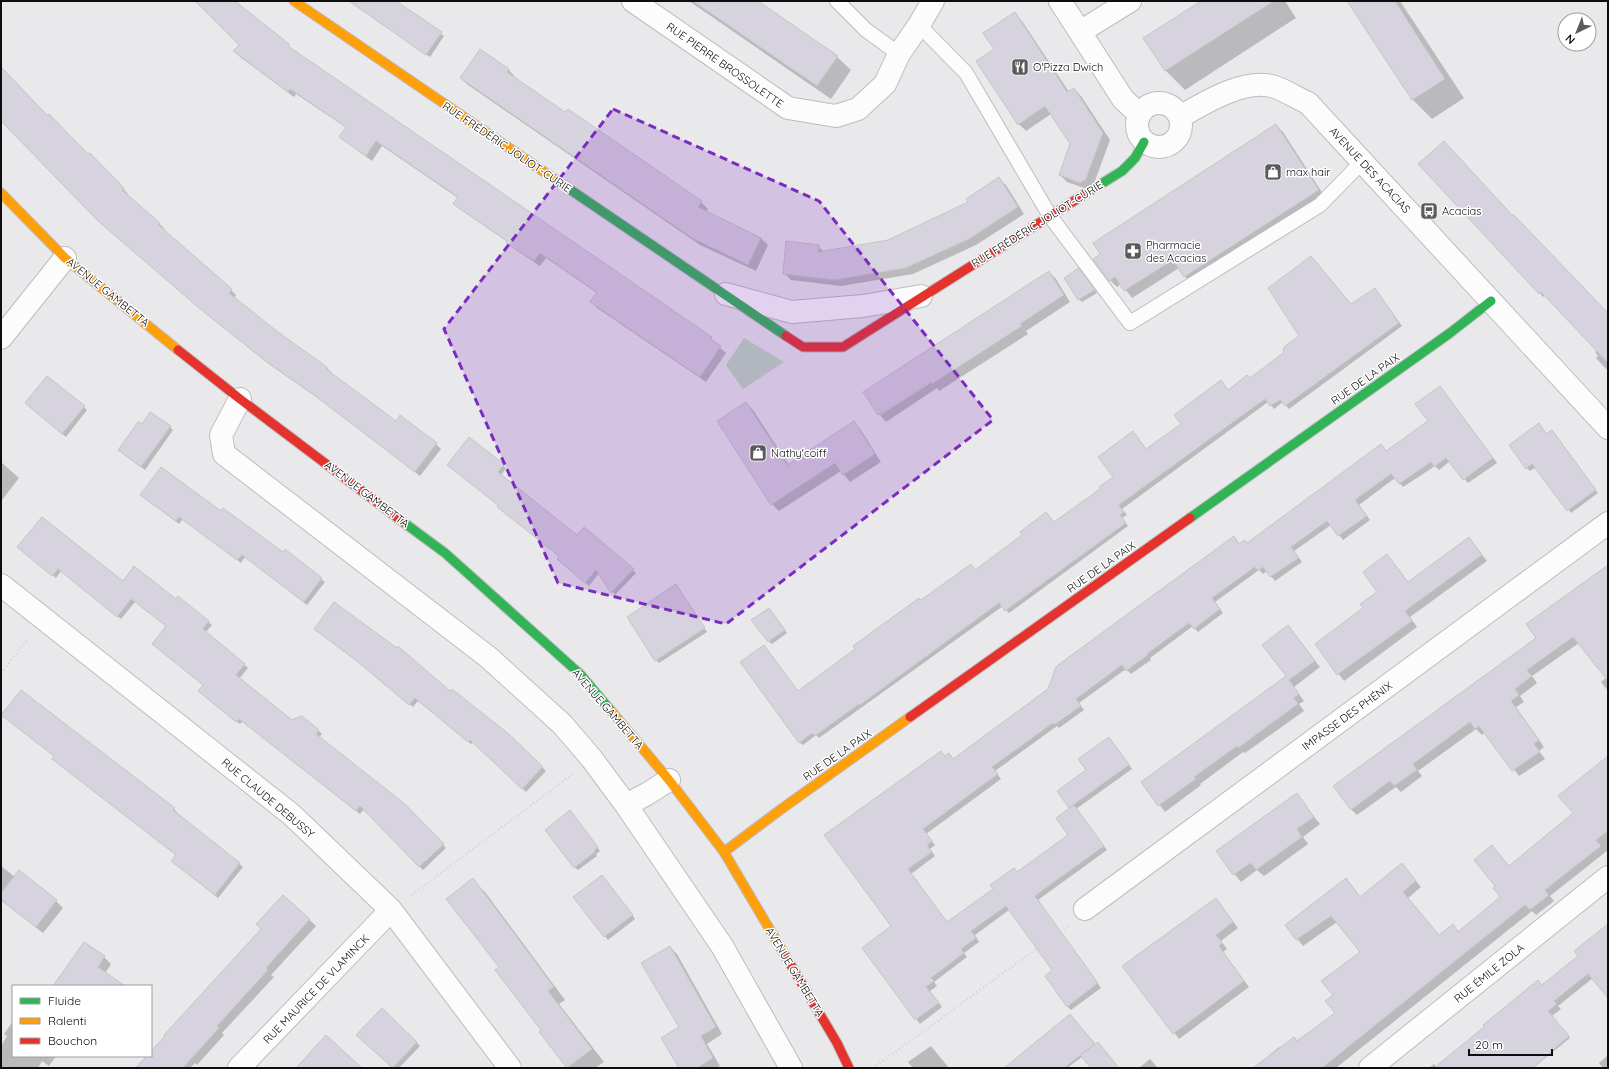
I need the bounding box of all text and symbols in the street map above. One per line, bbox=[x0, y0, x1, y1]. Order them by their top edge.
north arrow bbox=[1557, 12, 1597, 52]
street label: RUE PIERRE BROSSOLETTE bbox=[664, 19, 786, 111]
text: N bbox=[1562, 31, 1578, 47]
restaurant icon: O'Pizza Dwich bbox=[1010, 57, 1030, 77]
place label: O'Pizza Dwich bbox=[1033, 60, 1103, 74]
street label: RUE FRÉDÉRIC JOLIOT-CURIE bbox=[440, 99, 574, 195]
street label: AVENUE DES ACACIAS bbox=[1326, 124, 1414, 216]
shop icon: max hair bbox=[1263, 162, 1283, 182]
place label: max hair bbox=[1286, 165, 1331, 179]
street label: RUE FRÉDÉRIC JOLIOT-CURIE bbox=[969, 178, 1105, 270]
bus stop icon: Acacias bbox=[1419, 201, 1439, 221]
place label: Acacias bbox=[1442, 204, 1481, 218]
place label: Pharmacie des Acacias bbox=[1146, 238, 1206, 265]
pharmacy icon: Pharmacie des Acacias bbox=[1123, 241, 1143, 261]
street label: AVENUE GAMBETTA bbox=[64, 254, 152, 330]
street label: RUE DE LA PAIX bbox=[1328, 350, 1402, 408]
shop icon: Nathy'coiff bbox=[748, 443, 768, 463]
place label: Nathy'coiff bbox=[771, 446, 827, 460]
street label: AVENUE GAMBETTA bbox=[322, 458, 412, 530]
street label: RUE DE LA PAIX bbox=[1064, 538, 1138, 596]
street label: AVENUE GAMBETTA bbox=[569, 666, 647, 752]
street label: IMPASSE DES PHÉNIX bbox=[1299, 678, 1395, 753]
street label: RUE DE LA PAIX bbox=[800, 726, 874, 784]
street label: RUE CLAUDE DEBUSSY bbox=[219, 755, 317, 841]
street label: AVENUE GAMBETTA bbox=[763, 925, 827, 1019]
street label: RUE MAURICE DE VLAMINCK bbox=[260, 931, 372, 1047]
street label: RUE ÉMILE ZOLA bbox=[1451, 940, 1527, 1006]
legend bbox=[12, 985, 152, 1057]
text: Fluide bbox=[48, 993, 81, 1008]
text: Ralenti bbox=[48, 1013, 86, 1028]
scale bar bbox=[1469, 1031, 1552, 1057]
text: Bouchon bbox=[48, 1033, 97, 1048]
text: 20 m bbox=[1475, 1037, 1503, 1052]

